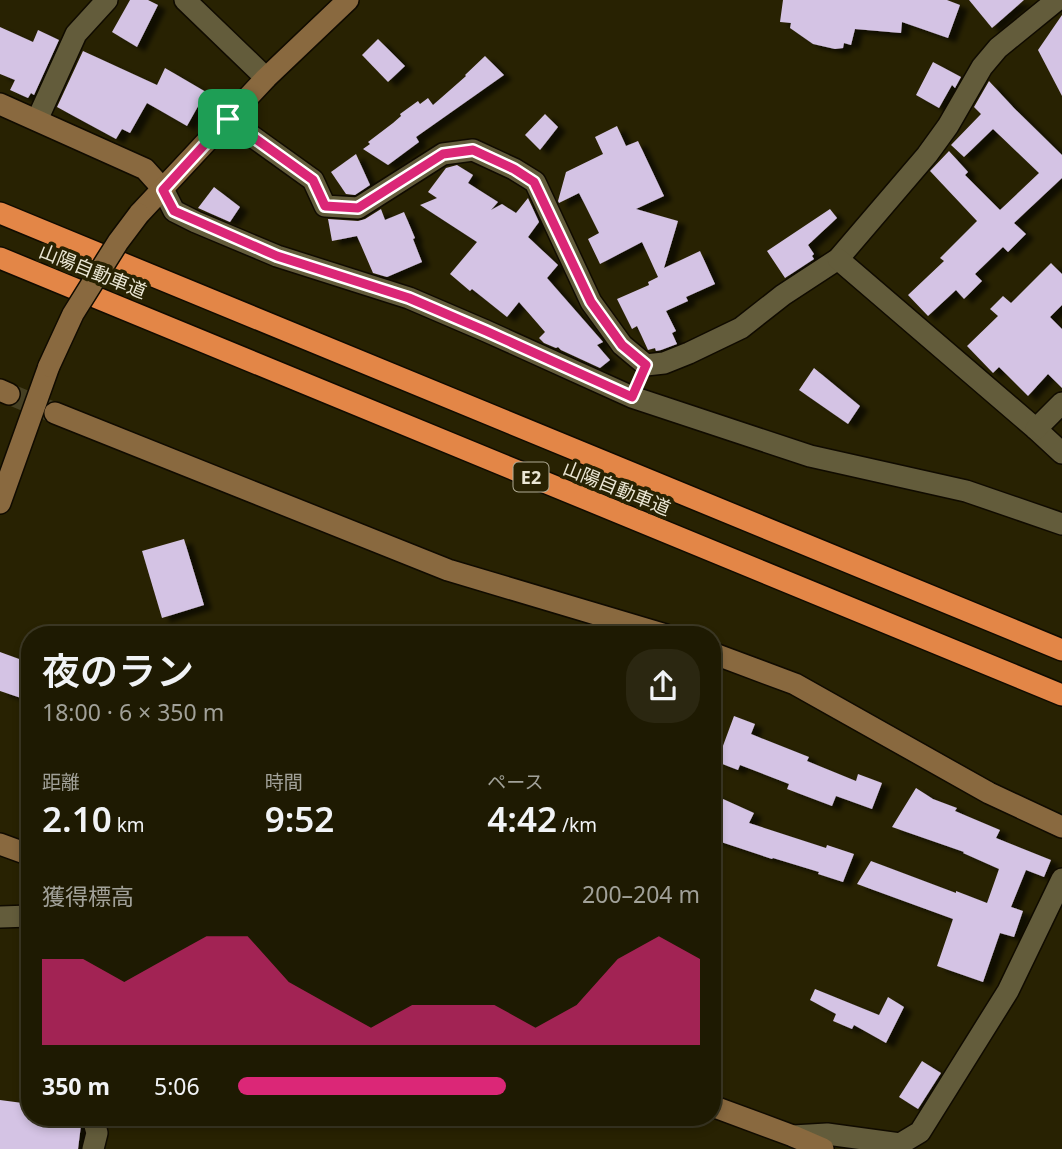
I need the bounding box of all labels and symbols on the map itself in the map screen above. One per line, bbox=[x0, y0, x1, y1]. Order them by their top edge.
pin bbox=[198, 89, 258, 149]
street label: 山陽自動車道 bbox=[35, 238, 151, 304]
street label: 山陽自動車道 bbox=[559, 455, 675, 521]
road number: E2 bbox=[514, 462, 548, 491]

